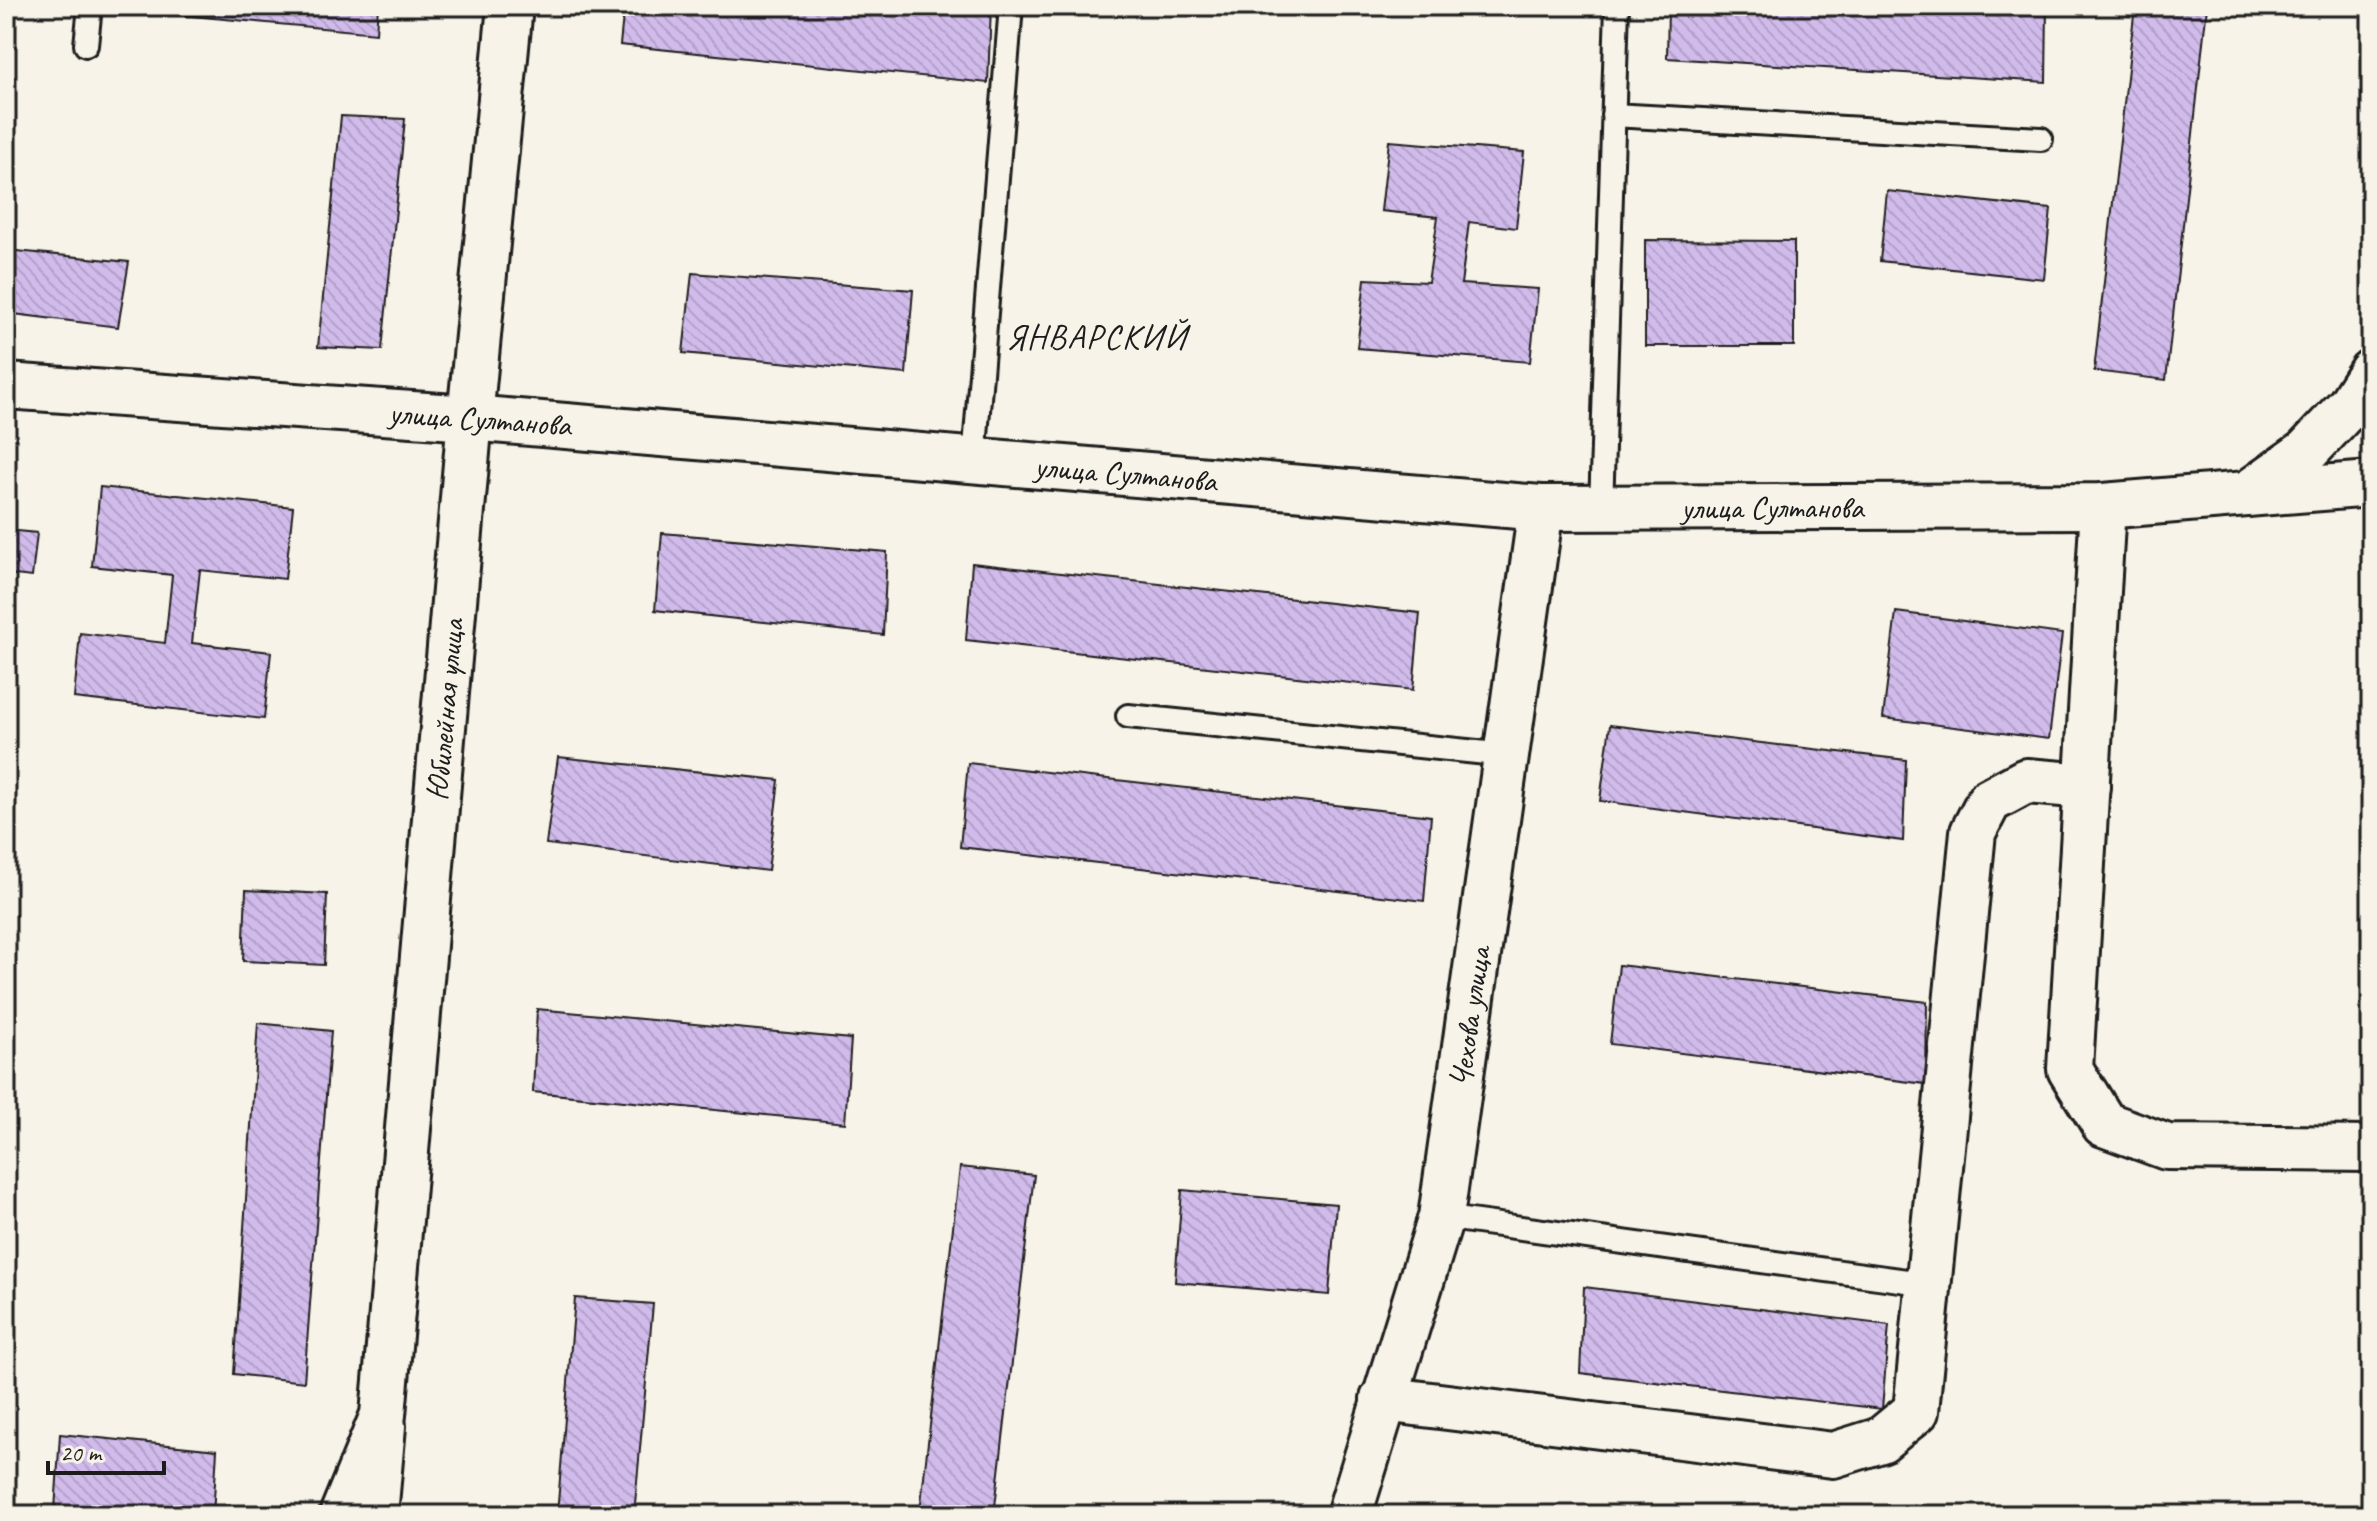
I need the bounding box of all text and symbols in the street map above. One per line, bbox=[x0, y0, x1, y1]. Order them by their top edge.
district label: ЯНВАРСКИЙ bbox=[1006, 315, 1191, 358]
street label: улица Султанова bbox=[386, 392, 574, 446]
street label: улица Султанова bbox=[1031, 445, 1220, 501]
street label: улица Султанова bbox=[1679, 486, 1866, 528]
street label: Юбилейная улица bbox=[416, 615, 473, 802]
street label: Чехова улица bbox=[1439, 941, 1500, 1090]
scale bar bbox=[48, 1425, 164, 1475]
text: 20 m bbox=[60, 1438, 103, 1468]

